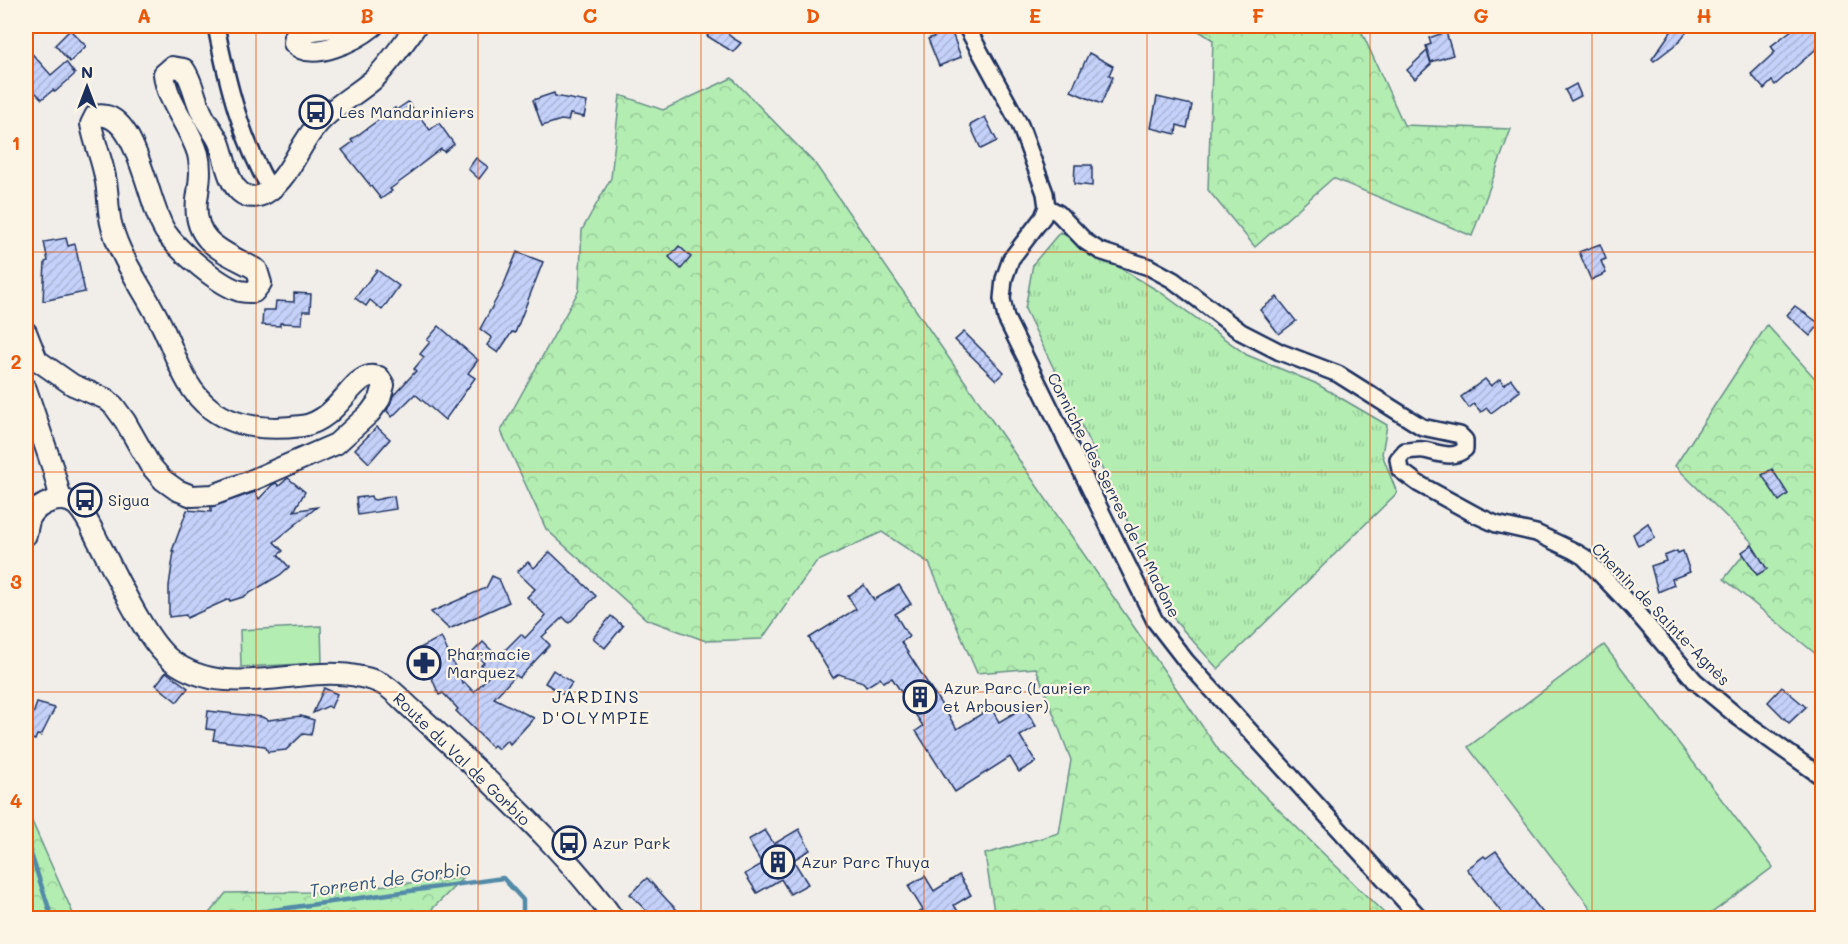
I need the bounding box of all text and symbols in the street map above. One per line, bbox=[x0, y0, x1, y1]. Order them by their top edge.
text: A bbox=[137, 2, 151, 28]
text: B bbox=[360, 2, 374, 28]
text: C bbox=[583, 2, 598, 28]
text: D bbox=[806, 2, 820, 28]
text: E bbox=[1029, 2, 1041, 28]
text: F bbox=[1252, 2, 1265, 28]
text: G bbox=[1473, 2, 1489, 28]
text: H bbox=[1696, 2, 1712, 28]
north arrow bbox=[57, 57, 117, 117]
text: N bbox=[81, 61, 93, 82]
bus stop icon: Les Mandariniers bbox=[298, 94, 334, 130]
place label: Les Mandariniers bbox=[339, 101, 474, 122]
text: 1 bbox=[12, 129, 20, 155]
text: 2 bbox=[10, 348, 22, 374]
street label: Corniche des Serres de la Madone bbox=[1043, 369, 1186, 621]
bus stop icon: Sigua bbox=[67, 482, 103, 518]
place label: Sigua bbox=[108, 489, 150, 510]
street label: Chemin de Sainte-Agnès bbox=[1588, 538, 1735, 690]
text: 3 bbox=[10, 568, 22, 594]
place label: Pharmacie Marquez bbox=[447, 643, 531, 682]
pharmacy icon: Pharmacie Marquez bbox=[406, 645, 442, 681]
place label: Azur Parc (Laurier et Arbousier) bbox=[943, 677, 1091, 716]
building icon: Azur Parc (Laurier et Arbousier) bbox=[902, 679, 938, 715]
district label: JARDINS D'OLYMPIE bbox=[542, 684, 650, 729]
street label: Route du Val de Gorbio bbox=[389, 687, 535, 830]
text: 4 bbox=[10, 787, 23, 813]
bus stop icon: Azur Park bbox=[551, 825, 587, 861]
place label: Azur Park bbox=[592, 832, 670, 853]
building icon: Azur Parc Thuya bbox=[760, 844, 796, 880]
place label: Azur Parc Thuya bbox=[801, 851, 930, 872]
water label: Torrent de Gorbio bbox=[308, 856, 472, 902]

